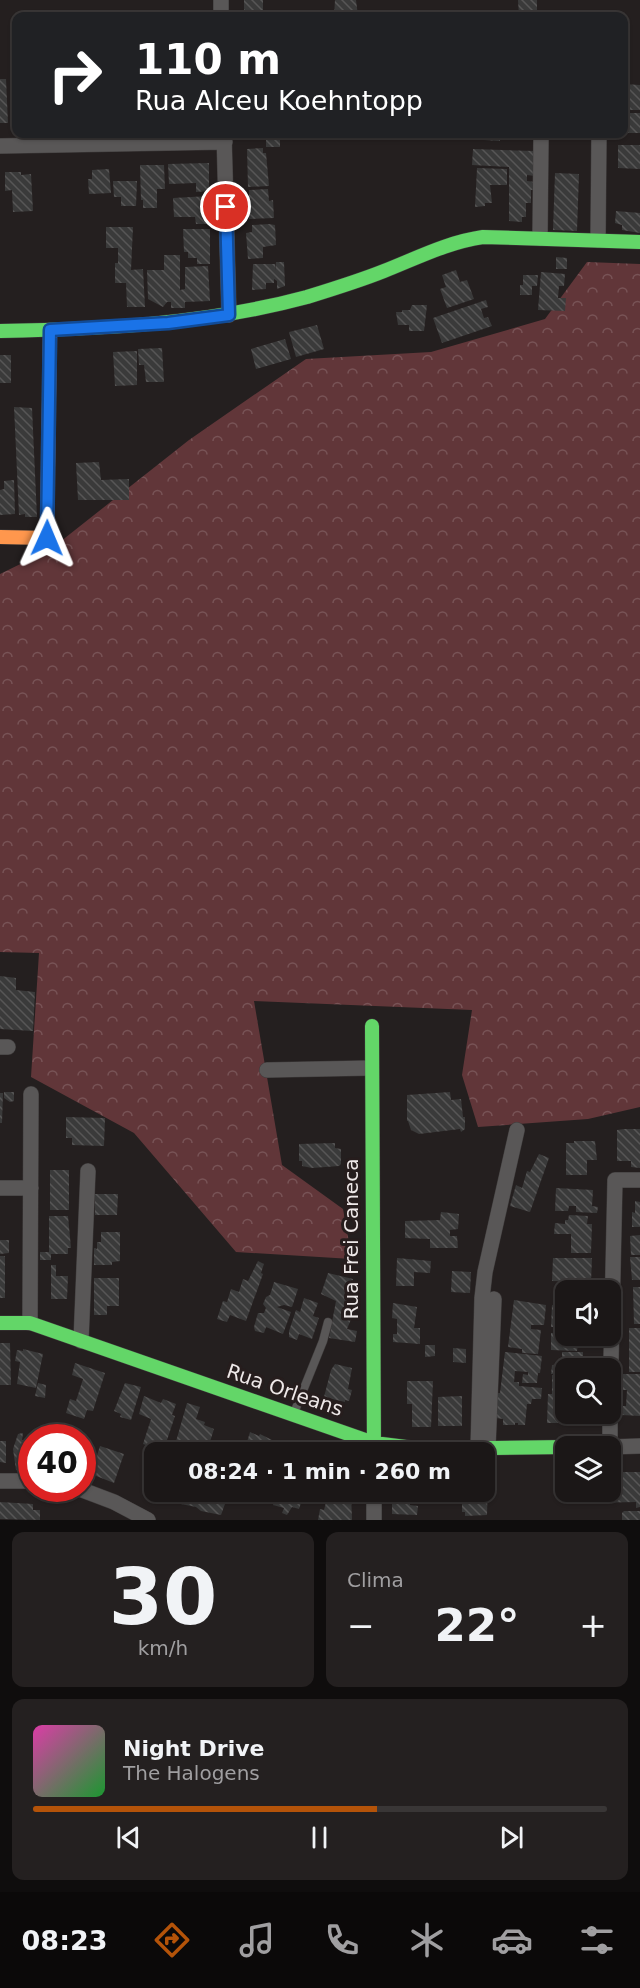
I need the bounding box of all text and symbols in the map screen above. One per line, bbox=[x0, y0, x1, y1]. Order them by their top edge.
text: 110 m bbox=[135, 35, 281, 84]
icon: right bbox=[36, 36, 114, 114]
text: Rua Alceu Koehntopp bbox=[135, 85, 423, 116]
pin bbox=[200, 181, 251, 232]
icon: arrive bbox=[209, 190, 242, 223]
position arrow bbox=[15, 506, 79, 570]
street label: Rua Frei Caneca bbox=[339, 1159, 363, 1319]
map controls bbox=[555, 1280, 621, 1502]
button: sound bbox=[555, 1280, 621, 1346]
button: search bbox=[555, 1358, 621, 1424]
street label: Rua Orleans bbox=[224, 1359, 346, 1421]
speed limit sign: 40 bbox=[18, 1424, 96, 1502]
button: layers bbox=[555, 1436, 621, 1502]
text: 08:24 · 1 min · 260 m bbox=[188, 1459, 451, 1484]
text: 30 bbox=[109, 1552, 217, 1642]
text: Clima bbox=[347, 1568, 404, 1592]
text: 22° bbox=[434, 1599, 520, 1652]
text: − bbox=[347, 1606, 375, 1645]
text: + bbox=[579, 1606, 607, 1645]
text: km/h bbox=[138, 1636, 188, 1660]
text: Night Drive bbox=[123, 1736, 264, 1761]
text: The Halogens bbox=[123, 1761, 260, 1785]
icon: previous bbox=[112, 1821, 145, 1854]
icon: pause bbox=[303, 1821, 336, 1854]
icon: next bbox=[495, 1821, 528, 1854]
icon: directions bbox=[151, 1919, 193, 1961]
icon: music bbox=[236, 1919, 278, 1961]
icon: phone bbox=[321, 1919, 363, 1961]
icon: climate bbox=[406, 1919, 448, 1961]
icon: car bbox=[491, 1919, 533, 1961]
icon: filters bbox=[576, 1919, 618, 1961]
text: 08:23 bbox=[22, 1925, 108, 1956]

